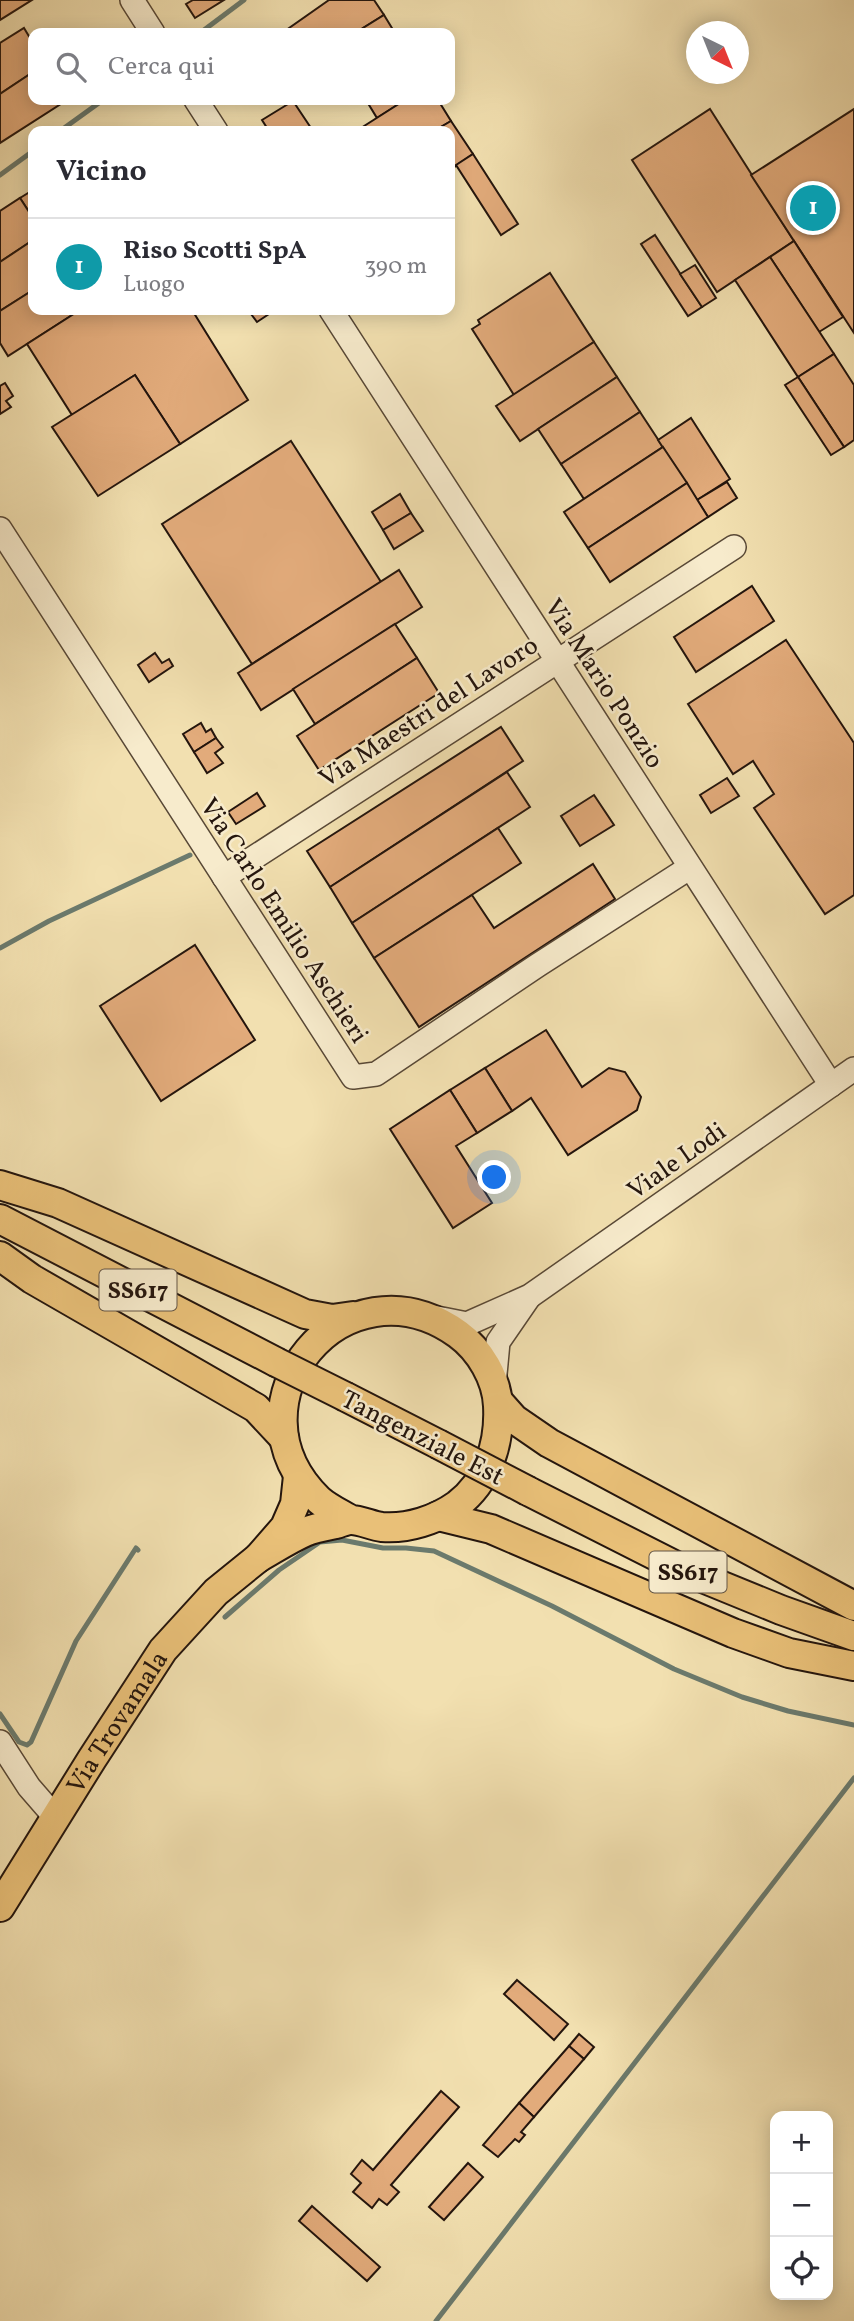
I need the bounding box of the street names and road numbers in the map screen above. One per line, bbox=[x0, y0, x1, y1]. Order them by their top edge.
street label: Via Mario Ponzio bbox=[535, 592, 672, 776]
street label: Via Maestri del Lavoro bbox=[312, 628, 546, 797]
street label: Via Carlo Emilio Aschieri bbox=[190, 791, 376, 1051]
street label: Viale Lodi bbox=[620, 1114, 734, 1209]
road number: SS617 bbox=[100, 1270, 176, 1310]
street label: Tangenziale Est bbox=[335, 1382, 510, 1495]
road number: SS617 bbox=[650, 1552, 726, 1592]
street label: Via Trovamala bbox=[59, 1644, 178, 1801]

